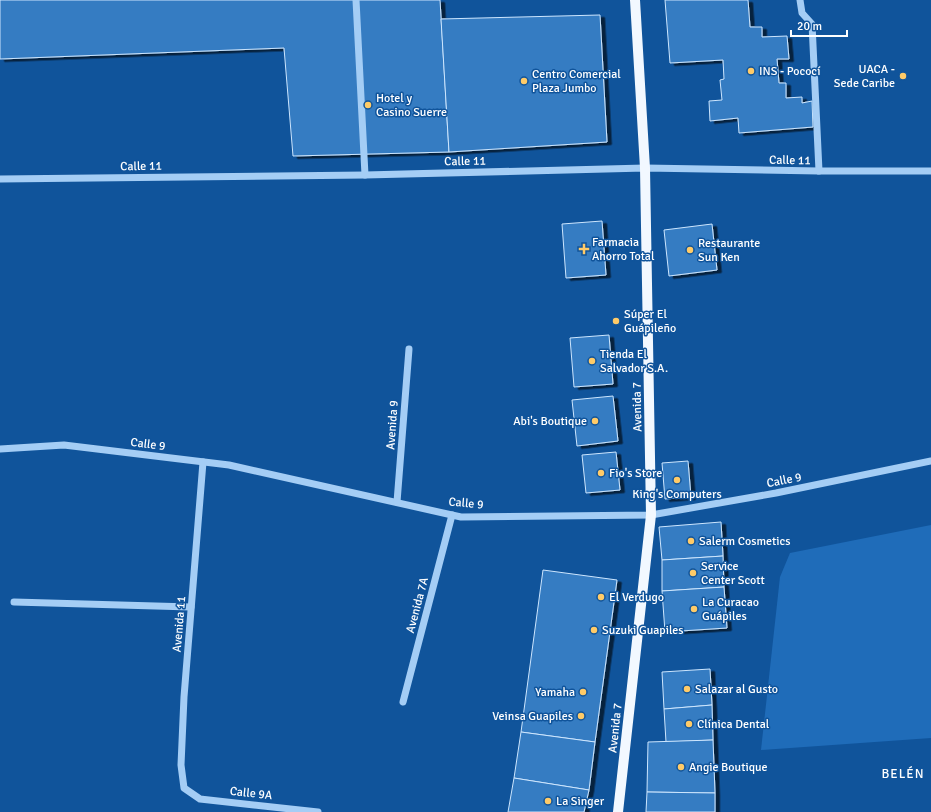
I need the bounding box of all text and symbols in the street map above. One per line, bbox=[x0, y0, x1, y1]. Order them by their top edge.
scale bar bbox=[791, 12, 847, 38]
text: 20 m bbox=[797, 19, 822, 34]
place label: UACA - Sede Caribe bbox=[834, 62, 895, 91]
place label: INS - Pococí bbox=[759, 64, 821, 79]
marker: INS - Pococí bbox=[746, 66, 756, 76]
place label: Centro Comercial Plaza Jumbo bbox=[532, 67, 621, 96]
marker: UACA - Sede Caribe bbox=[898, 71, 908, 81]
marker: Centro Comercial Plaza Jumbo bbox=[519, 76, 529, 86]
place label: Hotel y Casino Suerre bbox=[376, 91, 447, 120]
marker: Hotel y Casino Suerre bbox=[363, 100, 373, 110]
street label: Calle 11 bbox=[769, 153, 811, 168]
street label: Calle 11 bbox=[444, 154, 486, 169]
street label: Calle 11 bbox=[120, 159, 162, 174]
place label: Farmacia Ahorro Total bbox=[592, 235, 655, 264]
place label: Restaurante Sun Ken bbox=[698, 236, 760, 265]
marker: Farmacia Ahorro Total bbox=[579, 244, 589, 254]
marker: Restaurante Sun Ken bbox=[685, 245, 695, 255]
place label: Súper El Guápileño bbox=[624, 307, 676, 336]
marker: Súper El Guápileño bbox=[611, 316, 621, 326]
place label: Tienda El Salvador S.A. bbox=[600, 347, 668, 376]
marker: Tienda El Salvador S.A. bbox=[587, 356, 597, 366]
street label: Avenida 7 bbox=[630, 382, 645, 432]
street label: Avenida 9 bbox=[383, 400, 402, 450]
place label: Abi's Boutique bbox=[513, 414, 587, 429]
marker: Abi's Boutique bbox=[590, 416, 600, 426]
street label: Calle 9 bbox=[130, 435, 166, 454]
place label: Fio's Store bbox=[609, 466, 662, 481]
marker: Fio's Store bbox=[596, 468, 606, 478]
street label: Calle 9 bbox=[765, 470, 803, 491]
marker: King's Computers bbox=[672, 475, 682, 485]
place label: King's Computers bbox=[632, 487, 722, 502]
street label: Calle 9 bbox=[448, 494, 484, 513]
place label: Salerm Cosmetics bbox=[699, 534, 790, 549]
marker: Salerm Cosmetics bbox=[686, 536, 696, 546]
place label: Service Center Scott bbox=[701, 559, 765, 588]
marker: Service Center Scott bbox=[688, 568, 698, 578]
street label: Avenida 7A bbox=[403, 575, 432, 635]
place label: El Verdugo bbox=[609, 590, 664, 605]
marker: El Verdugo bbox=[596, 592, 606, 602]
street label: Avenida 11 bbox=[170, 595, 189, 653]
place label: La Curacao Guápiles bbox=[702, 595, 759, 624]
marker: La Curacao Guápiles bbox=[689, 604, 699, 614]
place label: Suzuki Guapiles bbox=[602, 623, 684, 638]
marker: Suzuki Guapiles bbox=[589, 625, 599, 635]
place label: Salazar al Gusto bbox=[695, 682, 778, 697]
marker: Salazar al Gusto bbox=[682, 684, 692, 694]
place label: Yamaha bbox=[535, 685, 575, 700]
marker: Yamaha bbox=[578, 687, 588, 697]
street label: Avenida 7 bbox=[605, 702, 626, 754]
place label: Veinsa Guapiles bbox=[492, 709, 573, 724]
marker: Veinsa Guapiles bbox=[576, 711, 586, 721]
place label: Clínica Dental bbox=[697, 717, 770, 732]
marker: Clínica Dental bbox=[684, 719, 694, 729]
place label: Angie Boutique bbox=[689, 760, 768, 775]
marker: Angie Boutique bbox=[676, 762, 686, 772]
district label: BELÉN bbox=[881, 765, 925, 782]
street label: Calle 9A bbox=[229, 784, 274, 803]
place label: La Singer bbox=[556, 794, 605, 809]
marker: La Singer bbox=[543, 796, 553, 806]

